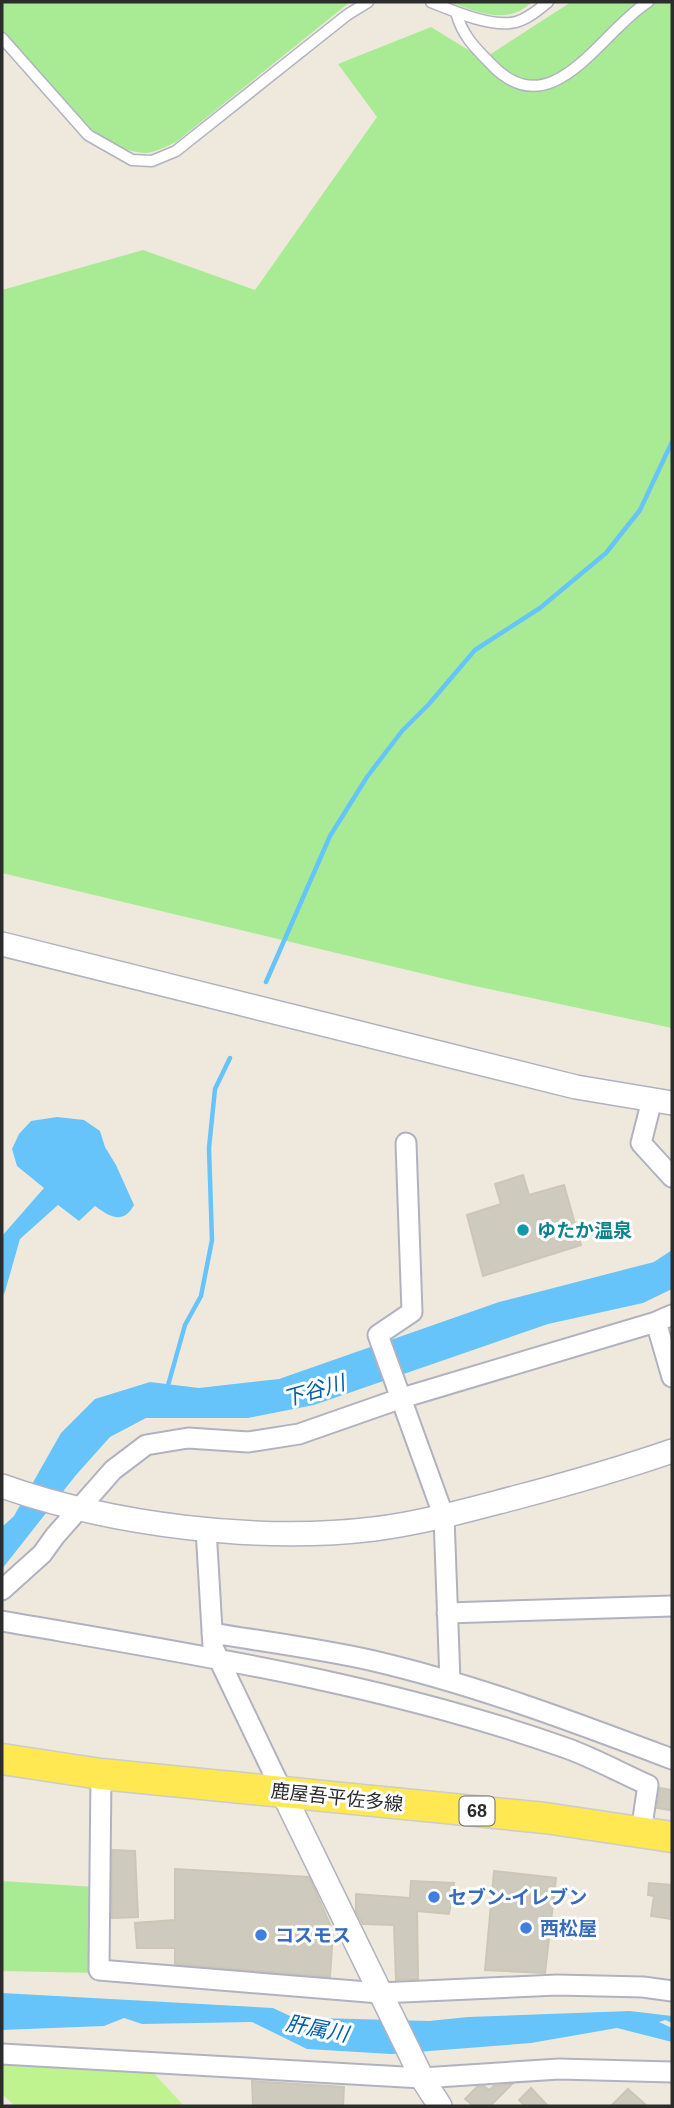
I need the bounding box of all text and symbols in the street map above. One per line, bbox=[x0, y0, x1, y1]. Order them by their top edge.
place label: ゆたか温泉 bbox=[537, 1220, 632, 1241]
marker: ゆたか温泉 bbox=[515, 1222, 531, 1238]
water label: 下谷川 bbox=[280, 1370, 349, 1410]
street label: 鹿屋吾平佐多線 bbox=[270, 1780, 404, 1815]
road number: 68 bbox=[460, 1797, 494, 1826]
place label: セブン-イレブン bbox=[448, 1887, 587, 1908]
marker: セブン-イレブン bbox=[426, 1889, 442, 1905]
place label: 西松屋 bbox=[540, 1918, 597, 1939]
marker: 西松屋 bbox=[518, 1920, 534, 1936]
place label: コスモス bbox=[275, 1925, 351, 1946]
marker: コスモス bbox=[253, 1927, 269, 1943]
water label: 肝属川 bbox=[284, 2011, 352, 2046]

